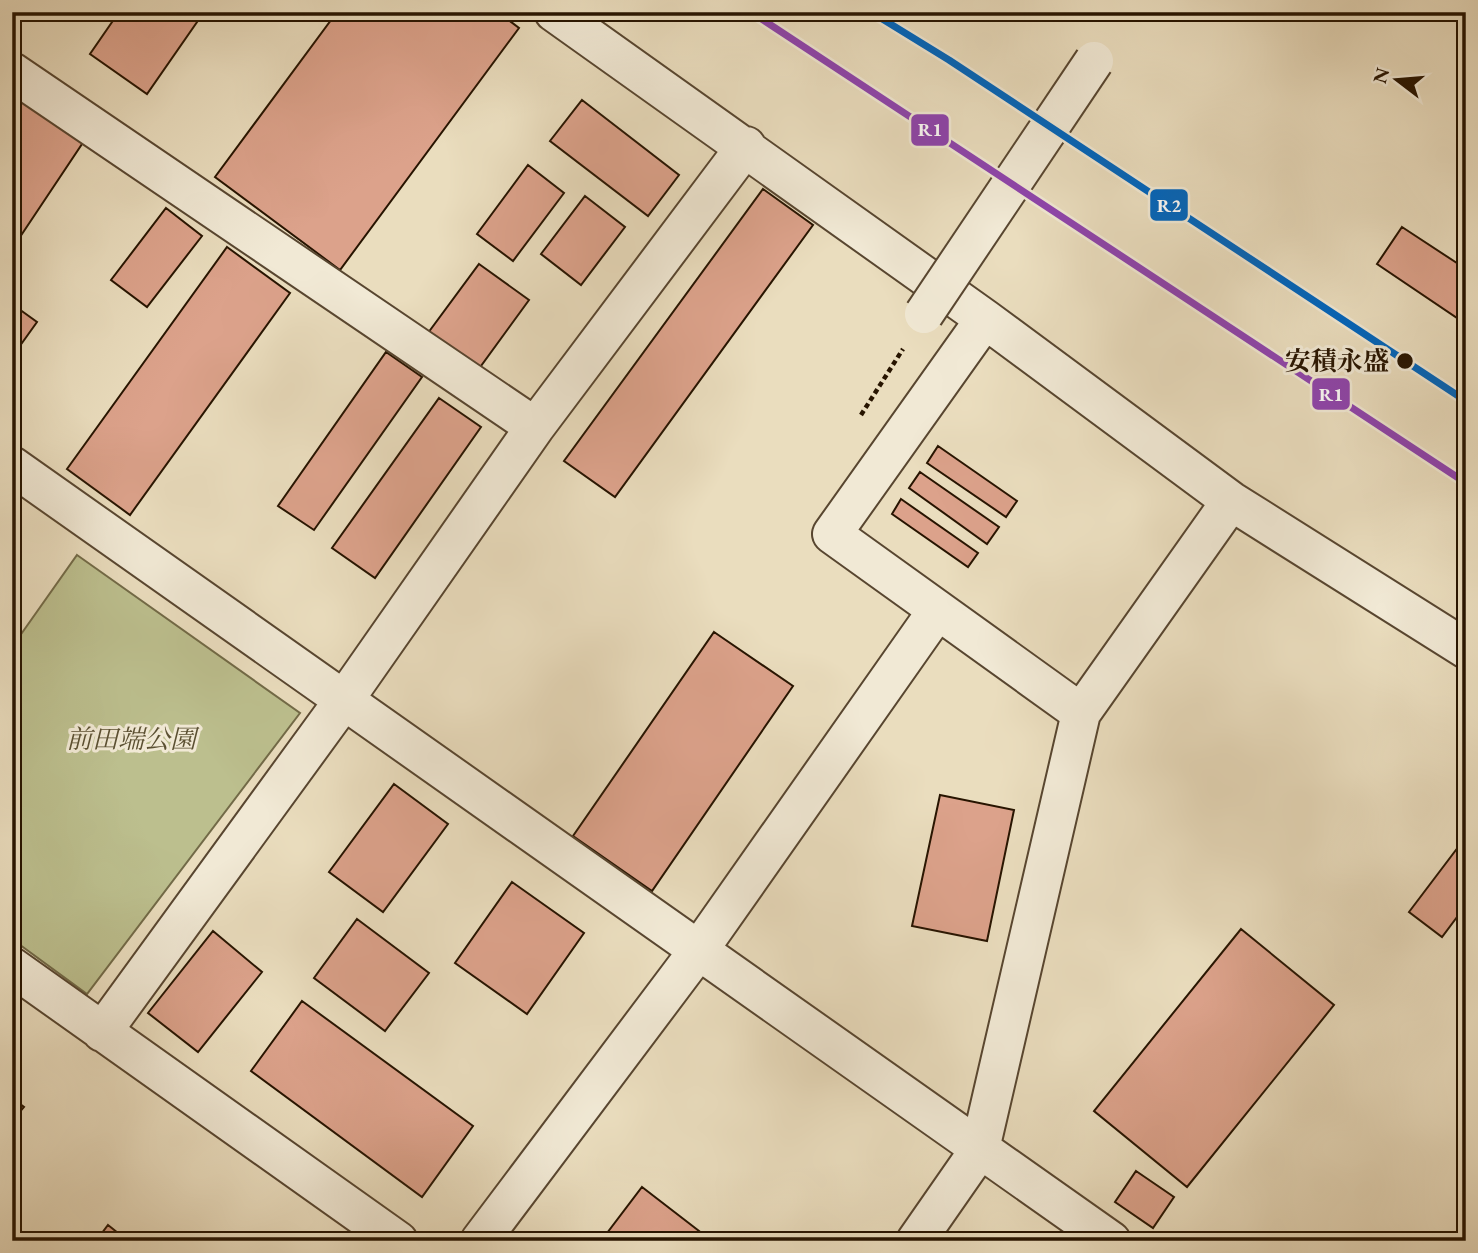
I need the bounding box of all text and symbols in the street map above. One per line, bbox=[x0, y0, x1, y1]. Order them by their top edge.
north arrow bbox=[1362, 46, 1432, 116]
text: N bbox=[1367, 64, 1395, 86]
line badge: R1 bbox=[910, 113, 950, 147]
text: R1 bbox=[918, 117, 942, 142]
line badge: R2 bbox=[1149, 188, 1189, 222]
text: R2 bbox=[1157, 193, 1181, 218]
place label: 安積永盛 bbox=[1285, 344, 1389, 378]
marker: 安積永盛 bbox=[1395, 351, 1415, 371]
line badge: R1 bbox=[1311, 377, 1351, 411]
text: R1 bbox=[1319, 382, 1343, 407]
park label: 前田端公園 bbox=[66, 722, 200, 756]

